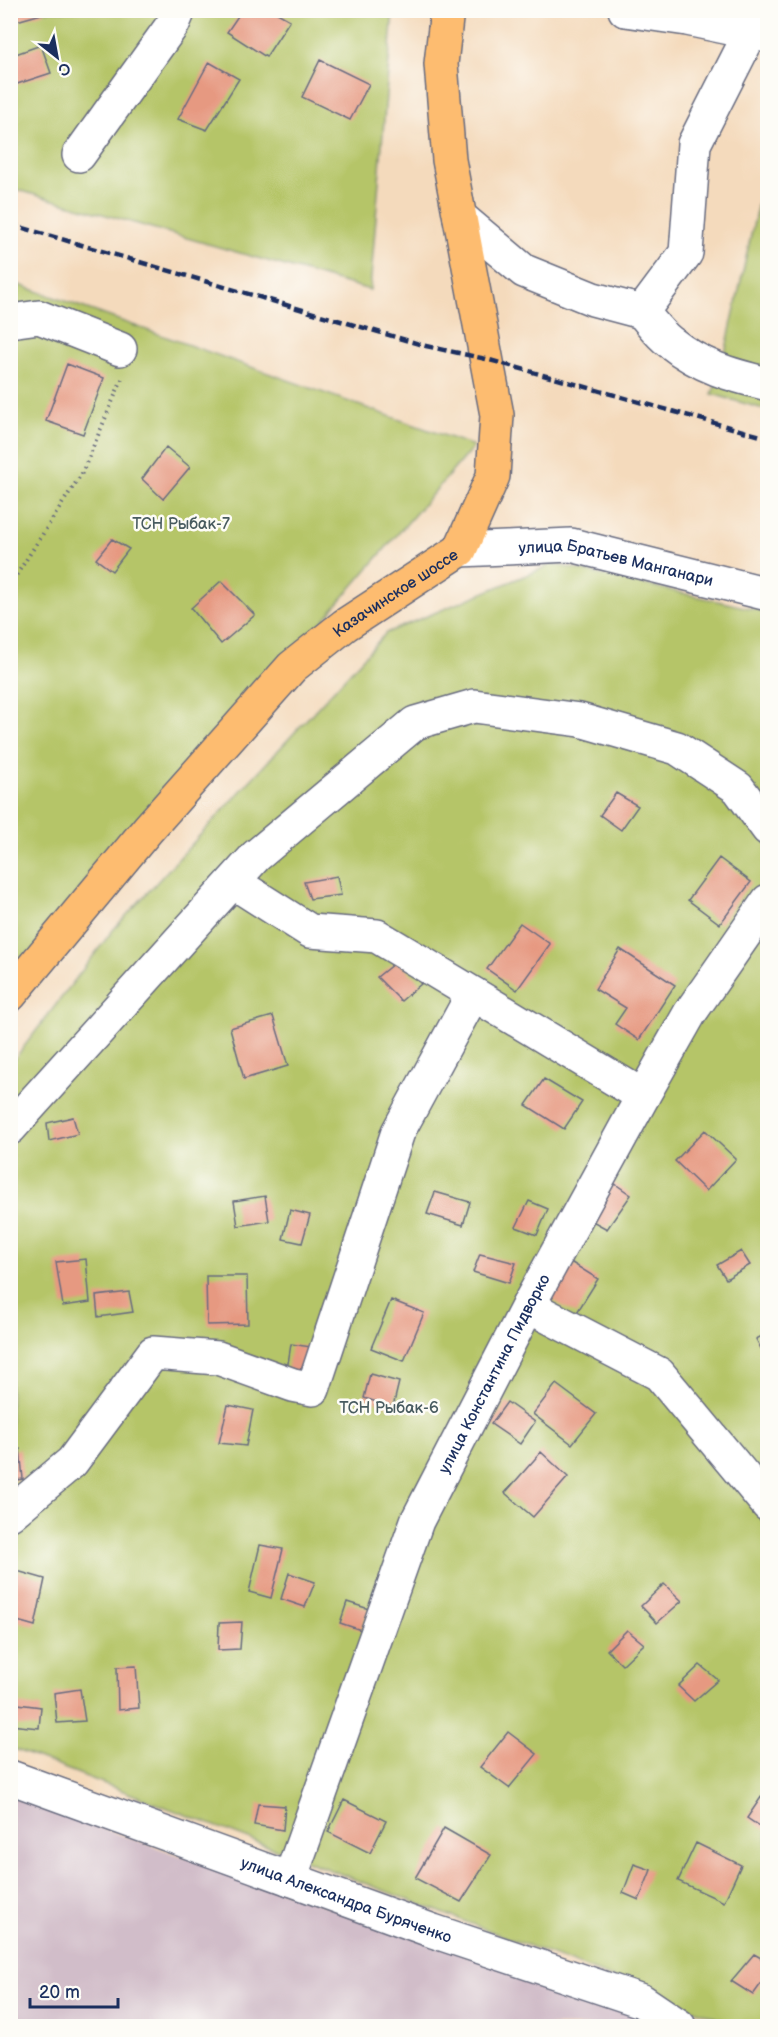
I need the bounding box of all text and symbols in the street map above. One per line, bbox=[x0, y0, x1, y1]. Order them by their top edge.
north arrow bbox=[27, 27, 87, 87]
text: С bbox=[54, 58, 74, 80]
park label: ТСН Рыбак-7 bbox=[132, 515, 230, 534]
street label: улица Братьев Манганари bbox=[518, 536, 715, 591]
street label: Казачинское шоссе bbox=[330, 546, 462, 642]
street label: улица Константина Пидворко bbox=[435, 1271, 555, 1477]
park label: ТСН Рыбак-6 bbox=[339, 1399, 439, 1418]
street label: улица Александра Буряченко bbox=[238, 1854, 454, 1948]
scale bar bbox=[30, 1971, 118, 2009]
text: 20 m bbox=[39, 1982, 80, 2003]

